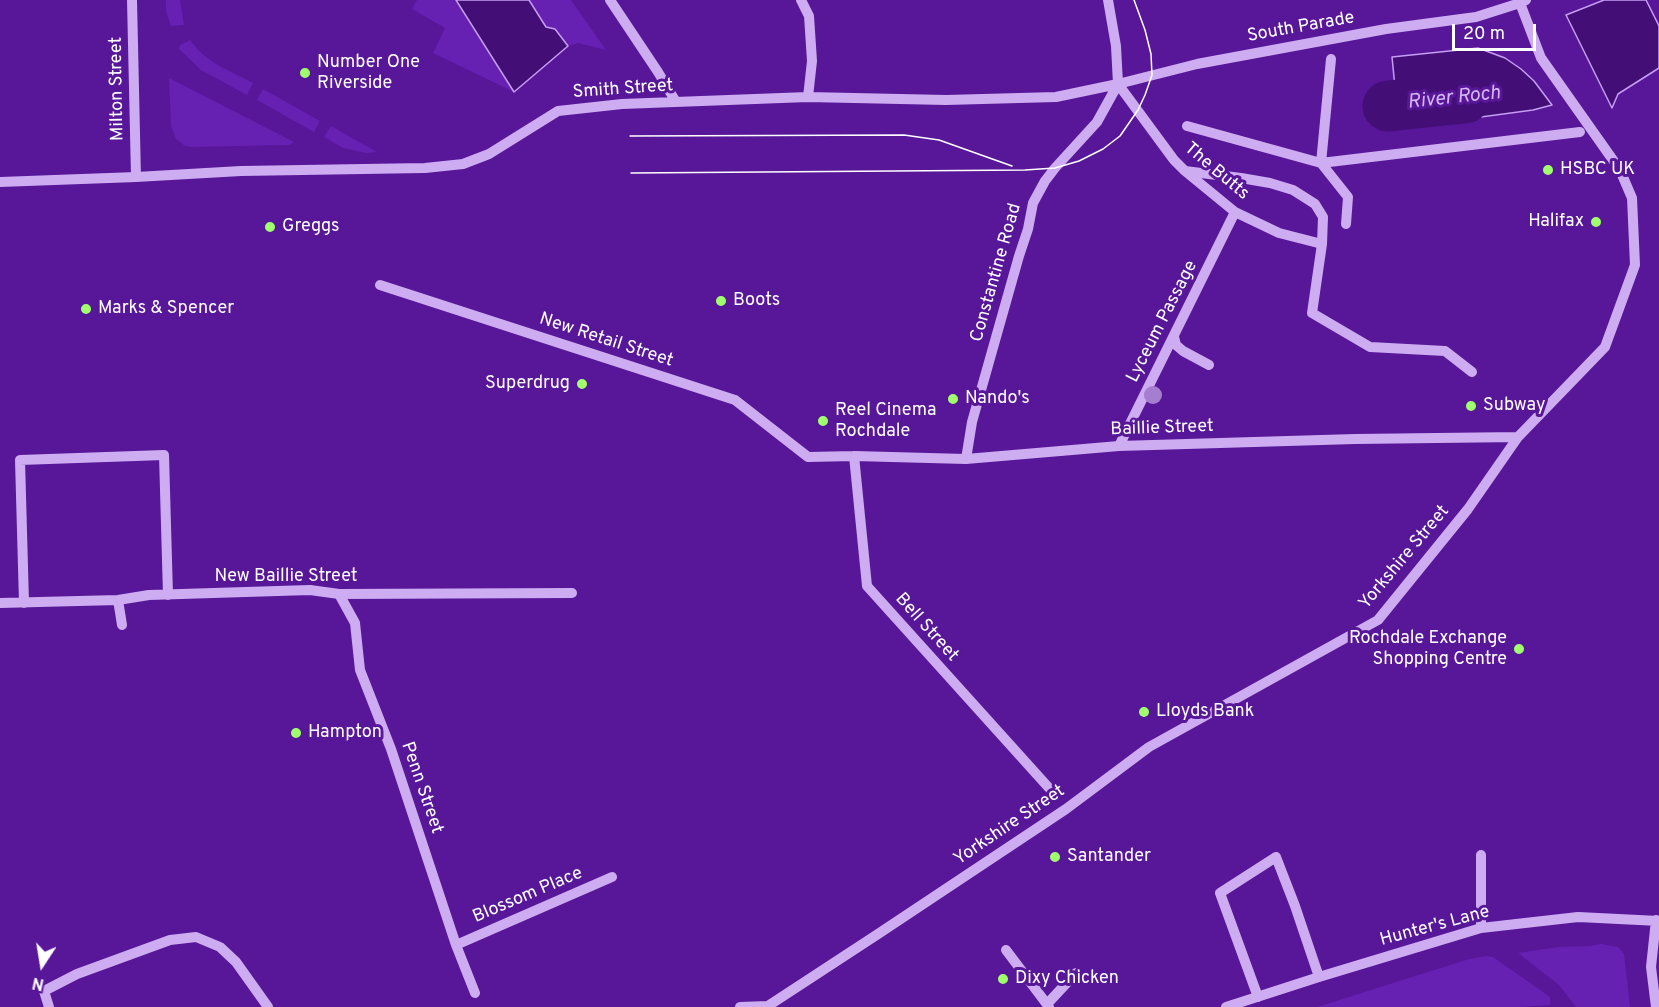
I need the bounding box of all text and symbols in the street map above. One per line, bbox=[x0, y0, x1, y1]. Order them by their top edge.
street label: South Parade bbox=[1246, 8, 1356, 48]
scale bar bbox=[1455, 12, 1539, 50]
text: 20 m bbox=[1463, 23, 1505, 46]
street label: Milton Street bbox=[106, 37, 130, 141]
place label: Number One Riverside bbox=[317, 52, 420, 94]
marker: Number One Riverside bbox=[298, 66, 312, 80]
street label: Smith Street bbox=[572, 76, 674, 104]
water label: River Roch bbox=[1406, 82, 1502, 116]
street label: The Butts bbox=[1179, 139, 1253, 205]
place label: HSBC UK bbox=[1560, 159, 1635, 181]
marker: HSBC UK bbox=[1541, 163, 1555, 177]
street label: Constantine Road bbox=[967, 201, 1027, 345]
place label: Halifax bbox=[1528, 211, 1584, 233]
marker: Halifax bbox=[1589, 215, 1603, 229]
place label: Greggs bbox=[282, 216, 340, 238]
marker: Greggs bbox=[263, 220, 277, 234]
street label: Lyceum Passage bbox=[1123, 257, 1203, 387]
place label: Boots bbox=[733, 290, 780, 312]
marker: Boots bbox=[714, 294, 728, 308]
place label: Marks & Spencer bbox=[98, 298, 234, 320]
marker: Marks & Spencer bbox=[79, 302, 93, 316]
street label: New Retail Street bbox=[536, 309, 676, 373]
place label: Superdrug bbox=[485, 373, 570, 395]
marker: Superdrug bbox=[575, 377, 589, 391]
place label: Nando's bbox=[965, 388, 1030, 410]
marker: Nando's bbox=[946, 392, 960, 406]
place label: Subway bbox=[1483, 395, 1545, 417]
marker: Subway bbox=[1464, 399, 1478, 413]
place label: Reel Cinema Rochdale bbox=[835, 400, 936, 442]
marker: Reel Cinema Rochdale bbox=[816, 414, 830, 428]
street label: Baillie Street bbox=[1110, 416, 1214, 442]
street label: Yorkshire Street bbox=[1355, 502, 1455, 614]
street label: New Baillie Street bbox=[215, 566, 357, 588]
street label: Bell Street bbox=[890, 589, 962, 667]
place label: Rochdale Exchange Shopping Centre bbox=[1349, 628, 1507, 670]
marker: Rochdale Exchange Shopping Centre bbox=[1512, 642, 1526, 656]
place label: Lloyds Bank bbox=[1156, 701, 1254, 723]
marker: Lloyds Bank bbox=[1137, 705, 1151, 719]
place label: Hampton bbox=[308, 722, 382, 744]
marker: Hampton bbox=[289, 726, 303, 740]
street label: Penn Street bbox=[395, 739, 447, 837]
street label: Yorkshire Street bbox=[950, 781, 1070, 871]
place label: Santander bbox=[1067, 846, 1151, 868]
marker: Santander bbox=[1048, 850, 1062, 864]
street label: Blossom Place bbox=[470, 863, 586, 929]
street label: Hunter's Lane bbox=[1378, 902, 1492, 952]
north arrow bbox=[12, 935, 72, 995]
place label: Dixy Chicken bbox=[1015, 968, 1119, 990]
text: N bbox=[31, 972, 46, 994]
marker: Dixy Chicken bbox=[996, 972, 1010, 986]

